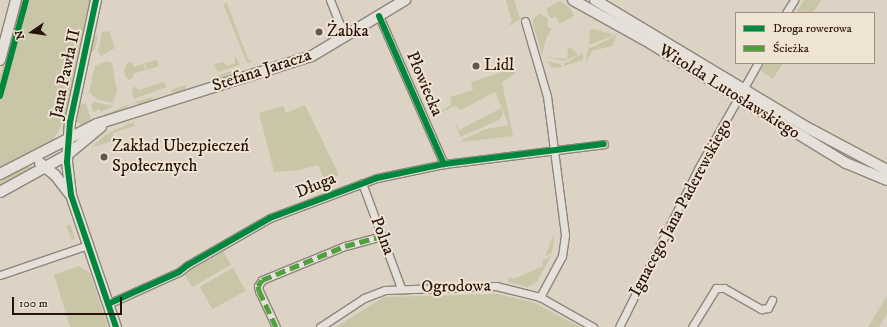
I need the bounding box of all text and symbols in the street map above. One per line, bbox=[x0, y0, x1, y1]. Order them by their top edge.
north arrow bbox=[12, 12, 52, 52]
legend bbox=[735, 12, 875, 64]
text: Droga rowerowa bbox=[773, 21, 852, 36]
place label: Żabka bbox=[327, 22, 369, 42]
street label: Jana Pawła II bbox=[47, 27, 85, 121]
marker: Żabka bbox=[314, 27, 324, 37]
text: N bbox=[12, 29, 28, 41]
street label: Witolda Lutosławskiego bbox=[654, 40, 804, 144]
text: Ścieżka bbox=[773, 41, 809, 56]
street label: Stefana Jaracza bbox=[210, 45, 314, 97]
street label: Płowiecka bbox=[401, 49, 447, 119]
place label: Lidl bbox=[484, 56, 514, 76]
marker: Lidl bbox=[471, 61, 481, 71]
street label: Ignacego Jana Paderewskiego bbox=[625, 116, 737, 300]
place label: Zakład Ubezpieczeń Społecznych bbox=[112, 137, 249, 177]
marker: Zakład Ubezpieczeń Społecznych bbox=[99, 152, 109, 162]
street label: Długa bbox=[293, 169, 339, 203]
street label: Polna bbox=[365, 214, 399, 258]
street label: Ogrodowa bbox=[421, 276, 491, 298]
scale bar bbox=[14, 289, 124, 315]
text: 100 m bbox=[19, 296, 48, 311]

